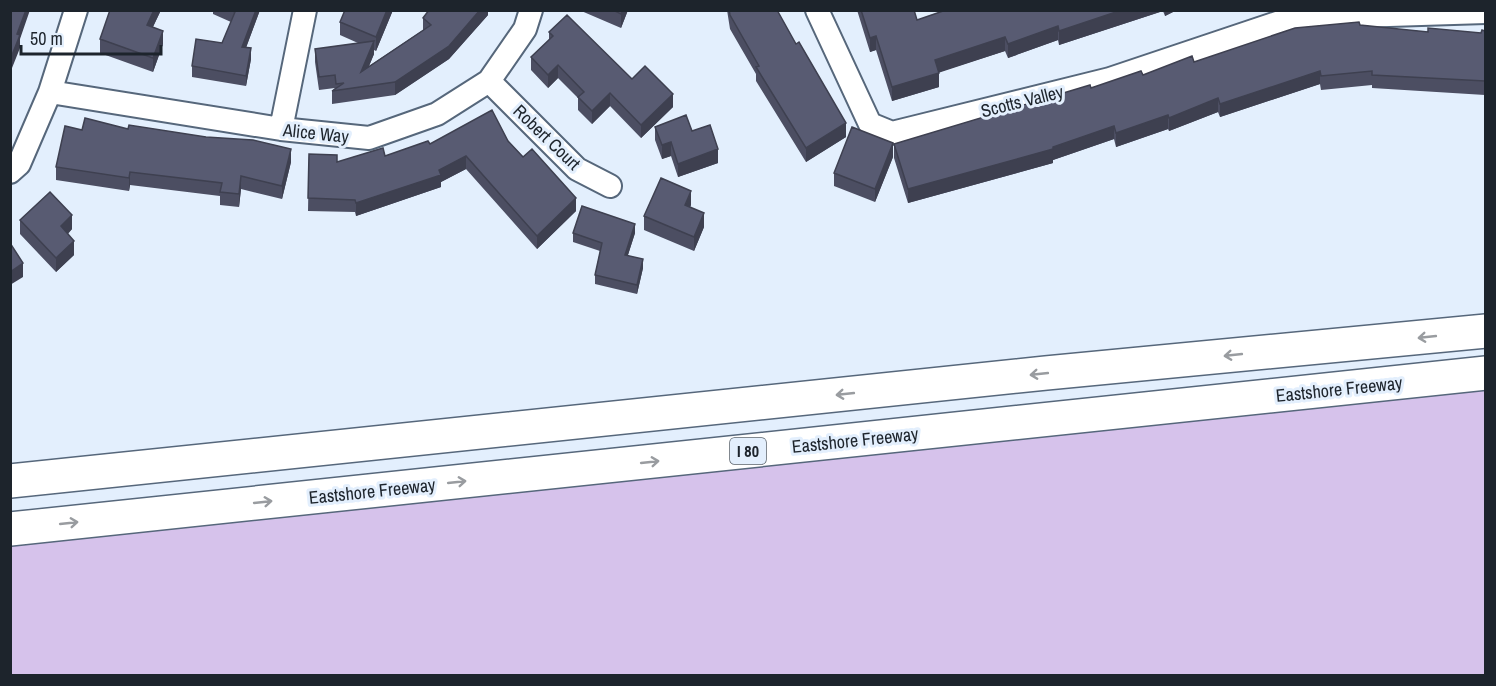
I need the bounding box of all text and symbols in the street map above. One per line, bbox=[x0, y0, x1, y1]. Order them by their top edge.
scale bar bbox=[21, 18, 160, 56]
text: 50 m bbox=[30, 26, 63, 51]
street label: Scotts Valley bbox=[978, 79, 1066, 123]
street label: Robert Court bbox=[508, 99, 586, 175]
street label: Alice Way bbox=[281, 117, 351, 149]
one-way arrow bbox=[1418, 332, 1438, 343]
one-way arrow bbox=[1224, 350, 1244, 361]
one-way arrow bbox=[1030, 369, 1050, 380]
street label: Eastshore Freeway bbox=[1274, 370, 1404, 408]
one-way arrow bbox=[836, 389, 856, 400]
street label: Eastshore Freeway bbox=[790, 421, 920, 459]
road number: I 80 bbox=[730, 438, 766, 464]
one-way arrow bbox=[640, 456, 660, 467]
street label: Eastshore Freeway bbox=[307, 472, 437, 510]
one-way arrow bbox=[446, 476, 466, 487]
one-way arrow bbox=[252, 497, 272, 508]
one-way arrow bbox=[58, 517, 78, 528]

